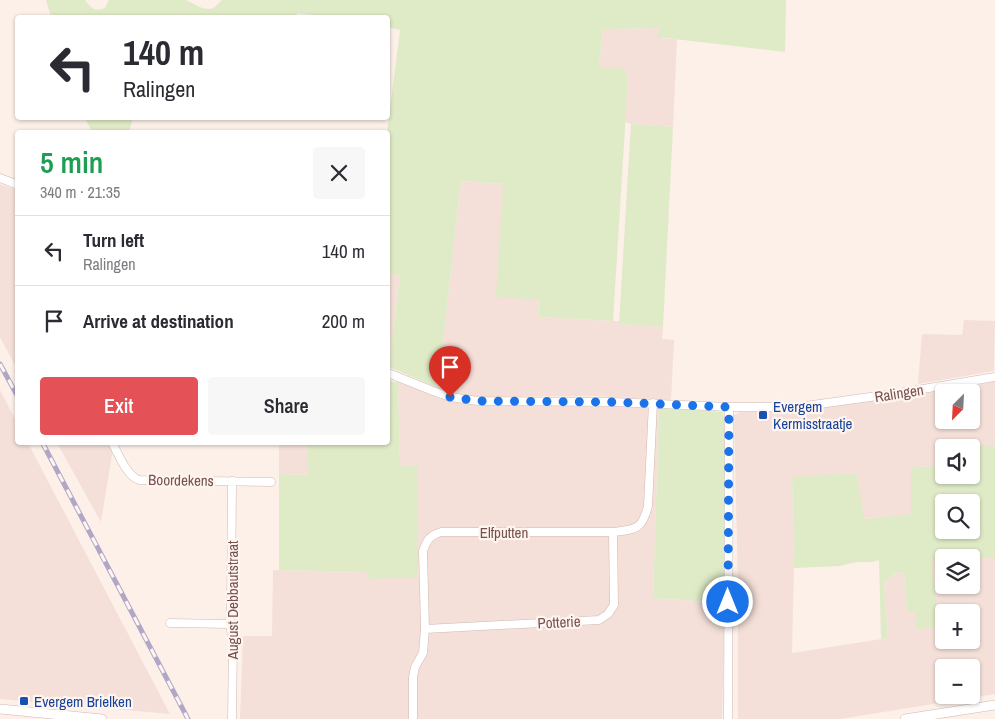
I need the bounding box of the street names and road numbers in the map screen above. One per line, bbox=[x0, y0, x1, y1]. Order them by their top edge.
street label: Ralingen bbox=[873, 379, 925, 407]
street label: Boordekens bbox=[148, 469, 214, 491]
street label: Elfputten bbox=[480, 522, 528, 543]
street label: August Debbautstraat bbox=[222, 540, 243, 660]
street label: Potterie bbox=[537, 610, 581, 634]

